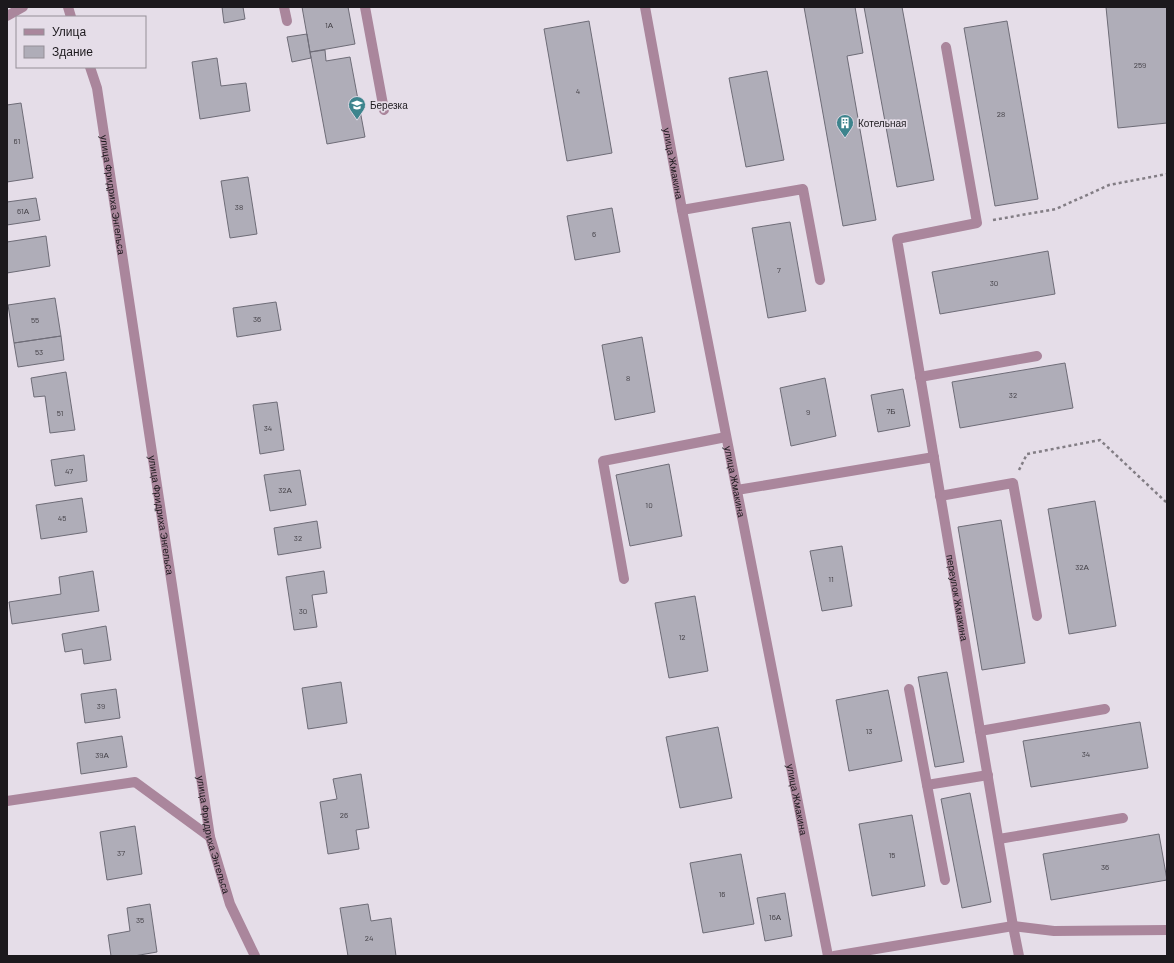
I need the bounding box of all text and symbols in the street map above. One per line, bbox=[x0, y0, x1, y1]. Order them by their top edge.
legend bbox=[16, 16, 146, 68]
house number: 1А bbox=[325, 20, 334, 30]
text: Улица bbox=[52, 24, 86, 39]
text: Здание bbox=[52, 44, 93, 59]
house number: 259 bbox=[1134, 60, 1146, 70]
house number: 4 bbox=[576, 86, 580, 96]
school or university icon: Березка bbox=[347, 95, 367, 120]
place label: Березка bbox=[370, 99, 408, 111]
house number: 28 bbox=[997, 109, 1005, 119]
building icon: Котельная bbox=[835, 113, 855, 138]
place label: Котельная bbox=[858, 117, 906, 129]
street label: улица Жмакина bbox=[661, 127, 686, 200]
street label: улица Фридриха Энгельса bbox=[98, 134, 128, 256]
house number: 61 bbox=[14, 136, 21, 146]
house number: 38 bbox=[235, 202, 243, 212]
house number: 61А bbox=[17, 206, 30, 216]
house number: 6 bbox=[592, 229, 596, 239]
house number: 7 bbox=[777, 265, 781, 275]
house number: 30 bbox=[990, 278, 998, 288]
house number: 36 bbox=[253, 314, 261, 324]
house number: 55 bbox=[31, 315, 39, 325]
house number: 53 bbox=[35, 347, 43, 357]
house number: 8 bbox=[626, 373, 630, 383]
house number: 32 bbox=[1009, 390, 1017, 400]
house number: 7Б bbox=[886, 406, 896, 416]
house number: 9 bbox=[806, 407, 810, 417]
house number: 51 bbox=[57, 408, 64, 418]
house number: 34 bbox=[264, 423, 272, 433]
street label: улица Жмакина bbox=[722, 445, 748, 519]
street label: улица Фридриха Энгельса bbox=[146, 454, 176, 576]
house number: 47 bbox=[65, 466, 73, 476]
house number: 32А bbox=[278, 485, 293, 495]
house number: 10 bbox=[645, 500, 653, 510]
house number: 45 bbox=[58, 513, 66, 523]
house number: 32 bbox=[294, 533, 302, 543]
street label: переулок Жмакина bbox=[944, 554, 971, 642]
house number: 32А bbox=[1075, 562, 1090, 572]
house number: 11 bbox=[828, 574, 834, 584]
house number: 30 bbox=[299, 606, 307, 616]
house number: 12 bbox=[678, 632, 686, 642]
house number: 39 bbox=[97, 701, 105, 711]
house number: 13 bbox=[866, 726, 872, 736]
house number: 34 bbox=[1082, 749, 1090, 759]
house number: 39А bbox=[95, 750, 109, 760]
street label: улица Жмакина bbox=[785, 763, 810, 837]
street label: улица Фридриха Энгельса bbox=[195, 775, 233, 895]
house number: 26 bbox=[340, 810, 348, 820]
house number: 37 bbox=[117, 848, 125, 858]
house number: 15 bbox=[889, 850, 895, 860]
house number: 36 bbox=[1101, 862, 1109, 872]
house number: 16 bbox=[719, 889, 725, 899]
house number: 16А bbox=[769, 912, 782, 922]
house number: 35 bbox=[136, 915, 144, 925]
house number: 24 bbox=[365, 933, 373, 943]

